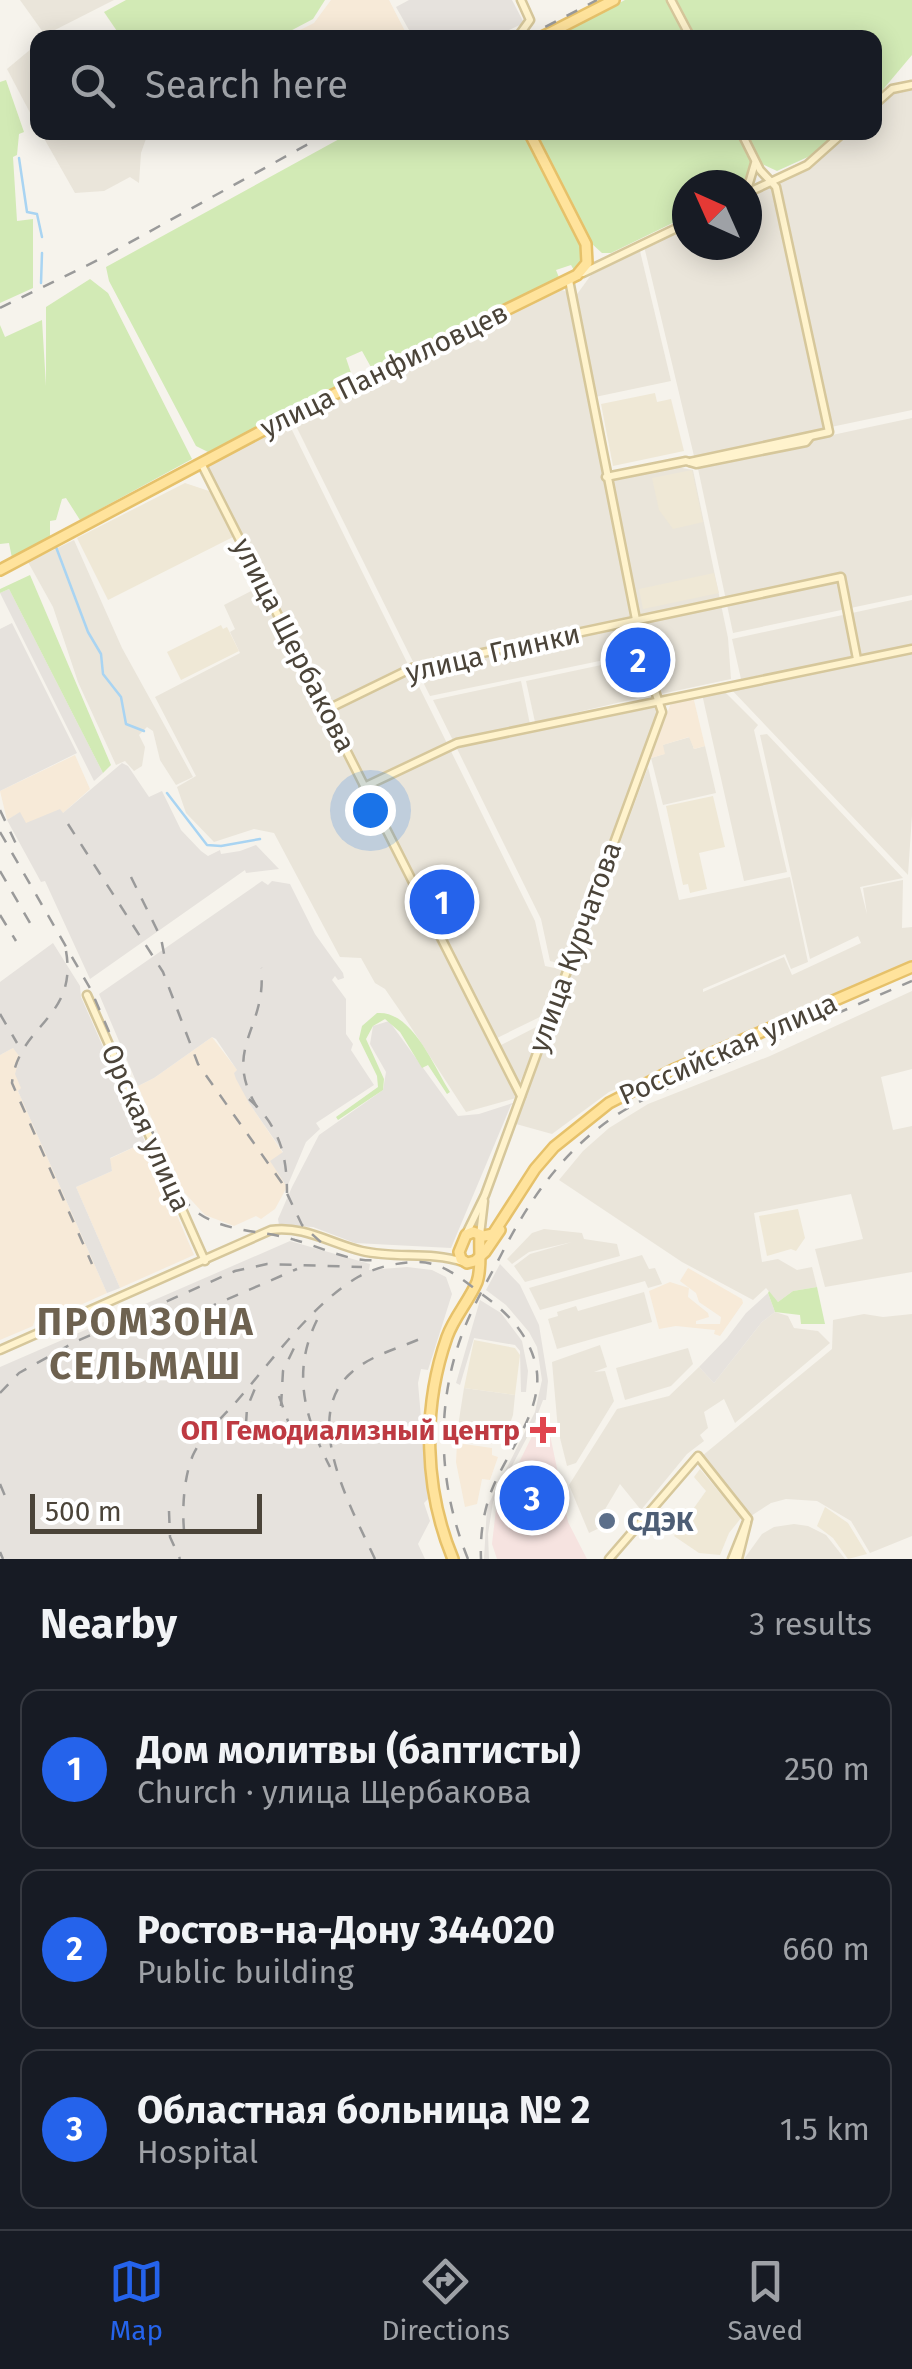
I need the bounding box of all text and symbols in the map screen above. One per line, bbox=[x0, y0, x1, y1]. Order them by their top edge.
search box bbox=[30, 30, 882, 140]
icon: search bbox=[65, 58, 120, 113]
text: Search here bbox=[145, 62, 348, 108]
north arrow bbox=[672, 170, 762, 260]
street label: улица Панфиловцев bbox=[255, 296, 513, 444]
street label: улица Щербакова bbox=[226, 532, 362, 758]
street label: улица Глинки bbox=[403, 617, 583, 689]
pin: 2 bbox=[606, 622, 670, 698]
your location bbox=[345, 785, 396, 836]
street label: улица Курчатова bbox=[522, 837, 628, 1057]
pin: 1 bbox=[410, 864, 474, 940]
street label: Российская улица bbox=[614, 986, 842, 1112]
street label: Орская улица bbox=[94, 1039, 198, 1217]
district label: ПРОМЗОНА СЕЛЬМАШ bbox=[37, 1299, 255, 1389]
place label: ОП Гемодиализный центр bbox=[181, 1414, 520, 1447]
marker: ОП Гемодиализный центр bbox=[530, 1417, 556, 1443]
pin: 3 bbox=[500, 1460, 564, 1536]
scale bar bbox=[30, 1489, 262, 1534]
text: 500 m bbox=[45, 1495, 122, 1528]
place label: СДЭК bbox=[627, 1505, 694, 1538]
marker: СДЭК bbox=[596, 1510, 618, 1532]
text: Nearby bbox=[40, 1599, 177, 1649]
text: 3 results bbox=[749, 1605, 872, 1643]
text: Дом молитвы (баптисты) bbox=[137, 1727, 581, 1773]
text: 1 bbox=[67, 1750, 82, 1788]
text: 250 m bbox=[784, 1750, 870, 1788]
text: Church · улица Щербакова bbox=[137, 1773, 532, 1811]
text: Ростов-на-Дону 344020 bbox=[137, 1907, 555, 1953]
text: 2 bbox=[66, 1930, 83, 1968]
text: 660 m bbox=[782, 1930, 870, 1968]
text: Public building bbox=[137, 1953, 354, 1991]
text: Областная больница № 2 bbox=[137, 2087, 590, 2133]
text: 3 bbox=[66, 2110, 83, 2148]
text: 1.5 km bbox=[780, 2110, 870, 2148]
text: Hospital bbox=[137, 2133, 258, 2171]
tab: Map bbox=[109, 2254, 164, 2347]
tab: Directions bbox=[381, 2254, 510, 2347]
tab: Saved bbox=[727, 2254, 803, 2347]

